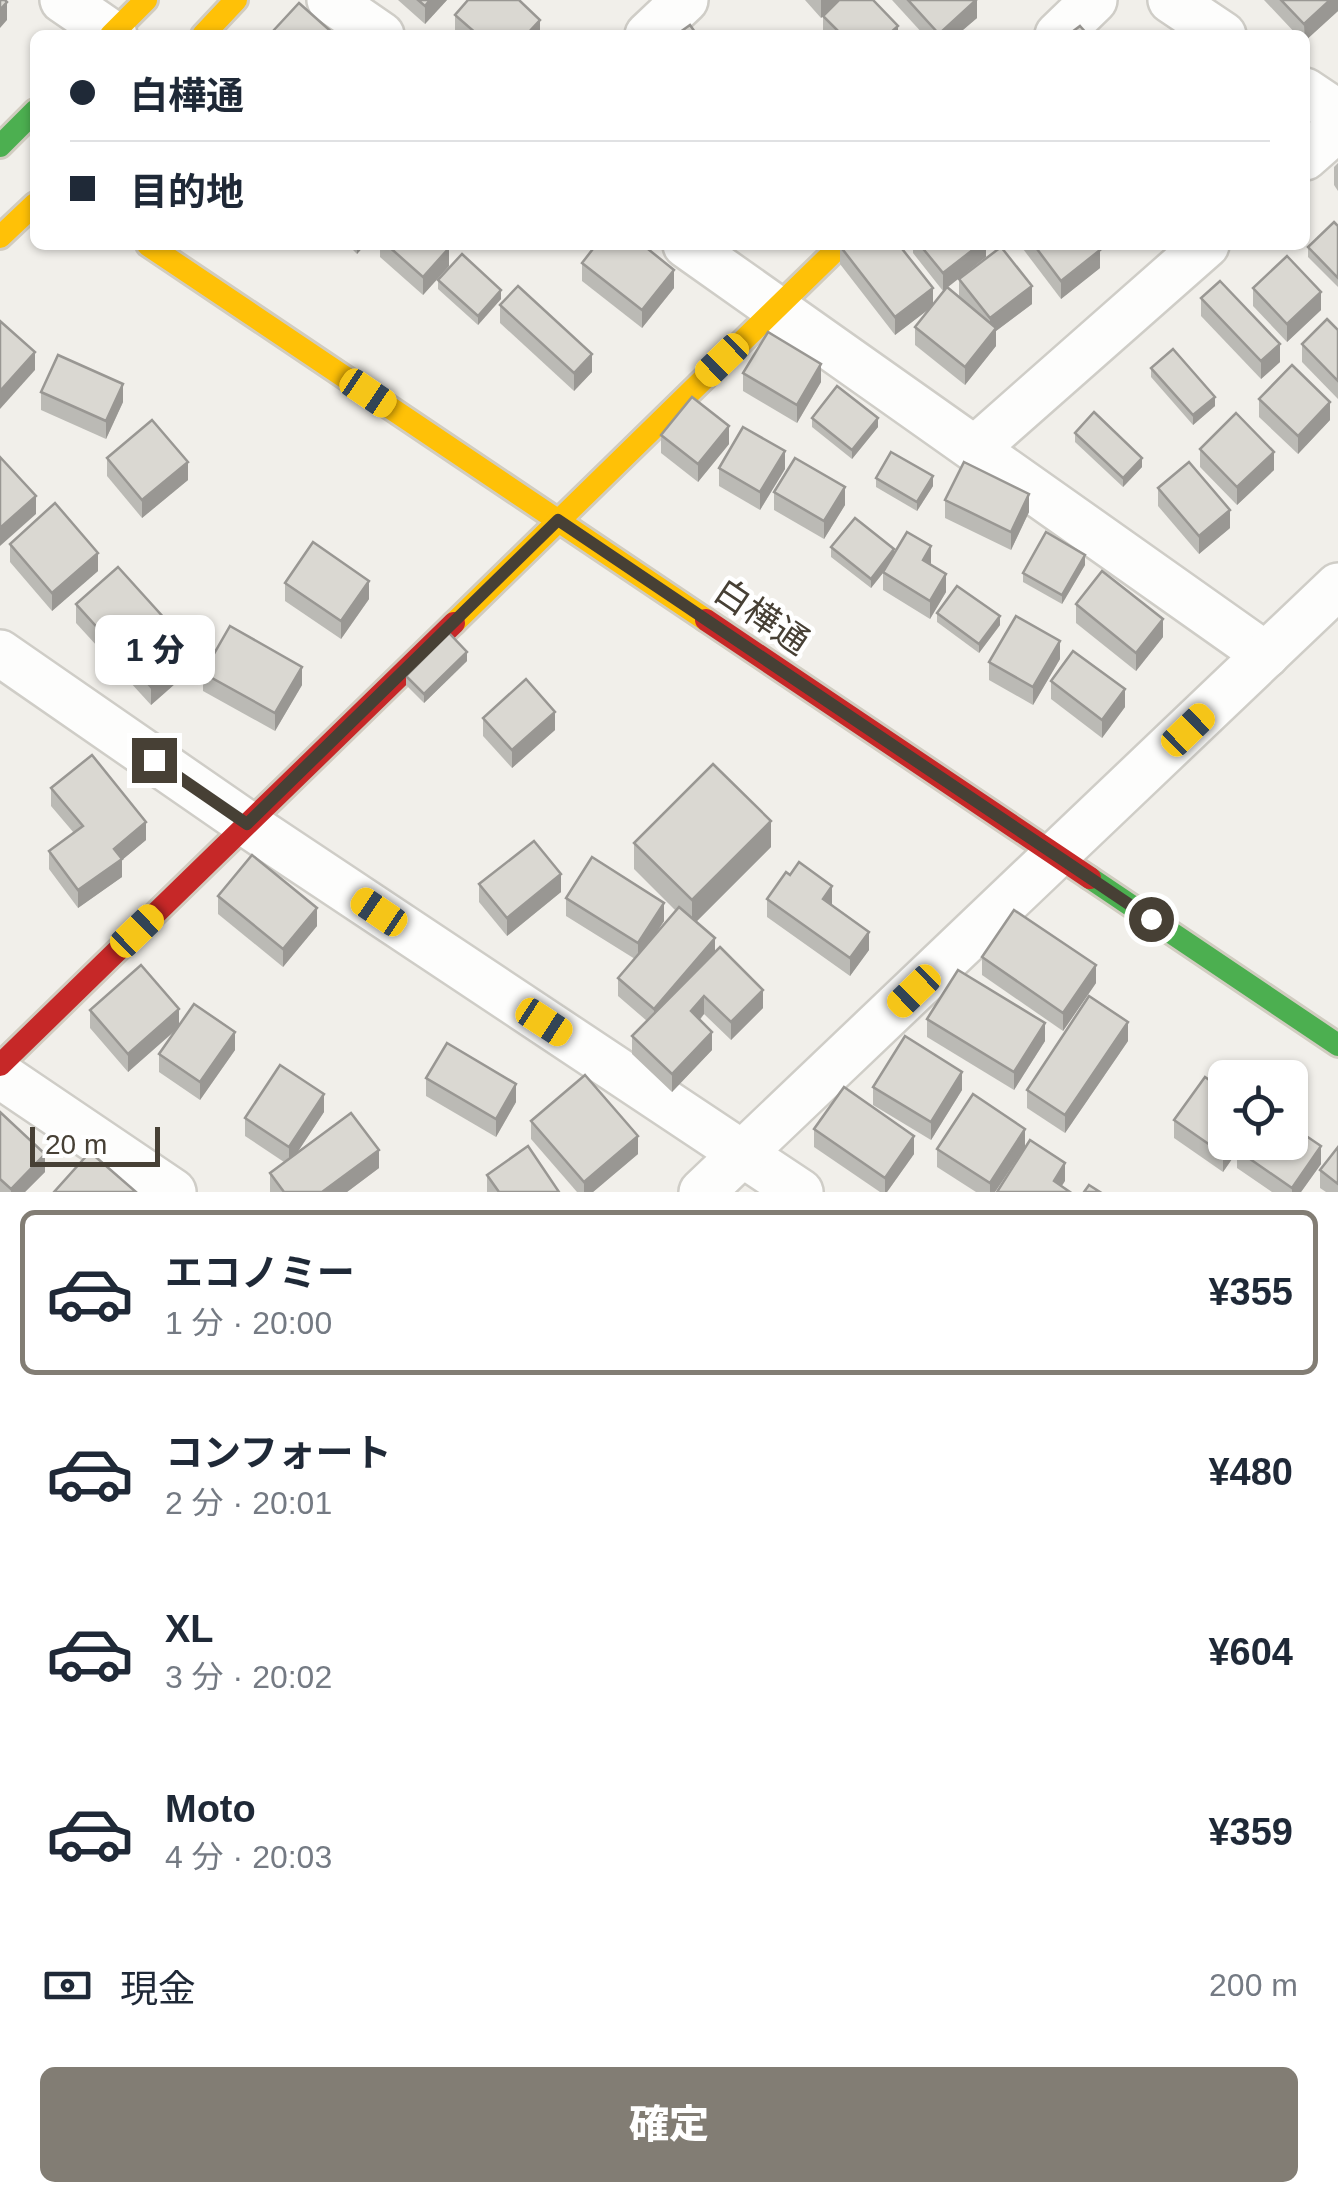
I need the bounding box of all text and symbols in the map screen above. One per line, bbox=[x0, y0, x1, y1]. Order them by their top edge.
text: 白樺通 bbox=[130, 75, 244, 117]
text: 目的地 bbox=[130, 171, 244, 213]
car bbox=[690, 328, 754, 392]
car bbox=[335, 364, 401, 422]
street label: 白樺通 bbox=[708, 570, 816, 662]
callout: 1 分 bbox=[94, 615, 214, 685]
text: 1 分 bbox=[126, 632, 184, 668]
car bbox=[1156, 698, 1220, 762]
route end bbox=[132, 738, 177, 783]
car bbox=[346, 883, 412, 941]
route start bbox=[1129, 897, 1174, 942]
car bbox=[105, 899, 169, 963]
car bbox=[882, 959, 946, 1023]
car bbox=[511, 993, 577, 1051]
map controls bbox=[1208, 1060, 1308, 1160]
button: locate bbox=[1208, 1060, 1308, 1160]
scale bar bbox=[30, 1122, 160, 1166]
text: 20 m bbox=[45, 1129, 107, 1160]
icon: car bbox=[45, 1248, 135, 1338]
text: エコノミー bbox=[165, 1252, 355, 1294]
text: ¥355 bbox=[1208, 1271, 1293, 1313]
text: 1 分 · 20:00 bbox=[165, 1305, 332, 1341]
icon: car bbox=[45, 1428, 135, 1518]
text: コンフォート bbox=[165, 1432, 392, 1474]
text: ¥480 bbox=[1208, 1451, 1293, 1493]
text: 2 分 · 20:01 bbox=[165, 1485, 332, 1521]
icon: car bbox=[45, 1608, 135, 1698]
text: XL bbox=[165, 1608, 214, 1650]
text: ¥604 bbox=[1208, 1631, 1293, 1673]
text: 3 分 · 20:02 bbox=[165, 1659, 332, 1695]
icon: car bbox=[45, 1788, 135, 1878]
text: Moto bbox=[165, 1788, 256, 1830]
text: ¥359 bbox=[1208, 1811, 1293, 1853]
text: 4 分 · 20:03 bbox=[165, 1839, 332, 1875]
icon: cash bbox=[40, 1958, 95, 2013]
text: 200 m bbox=[1209, 1967, 1298, 2003]
text: 現金 bbox=[120, 1968, 196, 2010]
button: 確定 bbox=[40, 2067, 1298, 2182]

